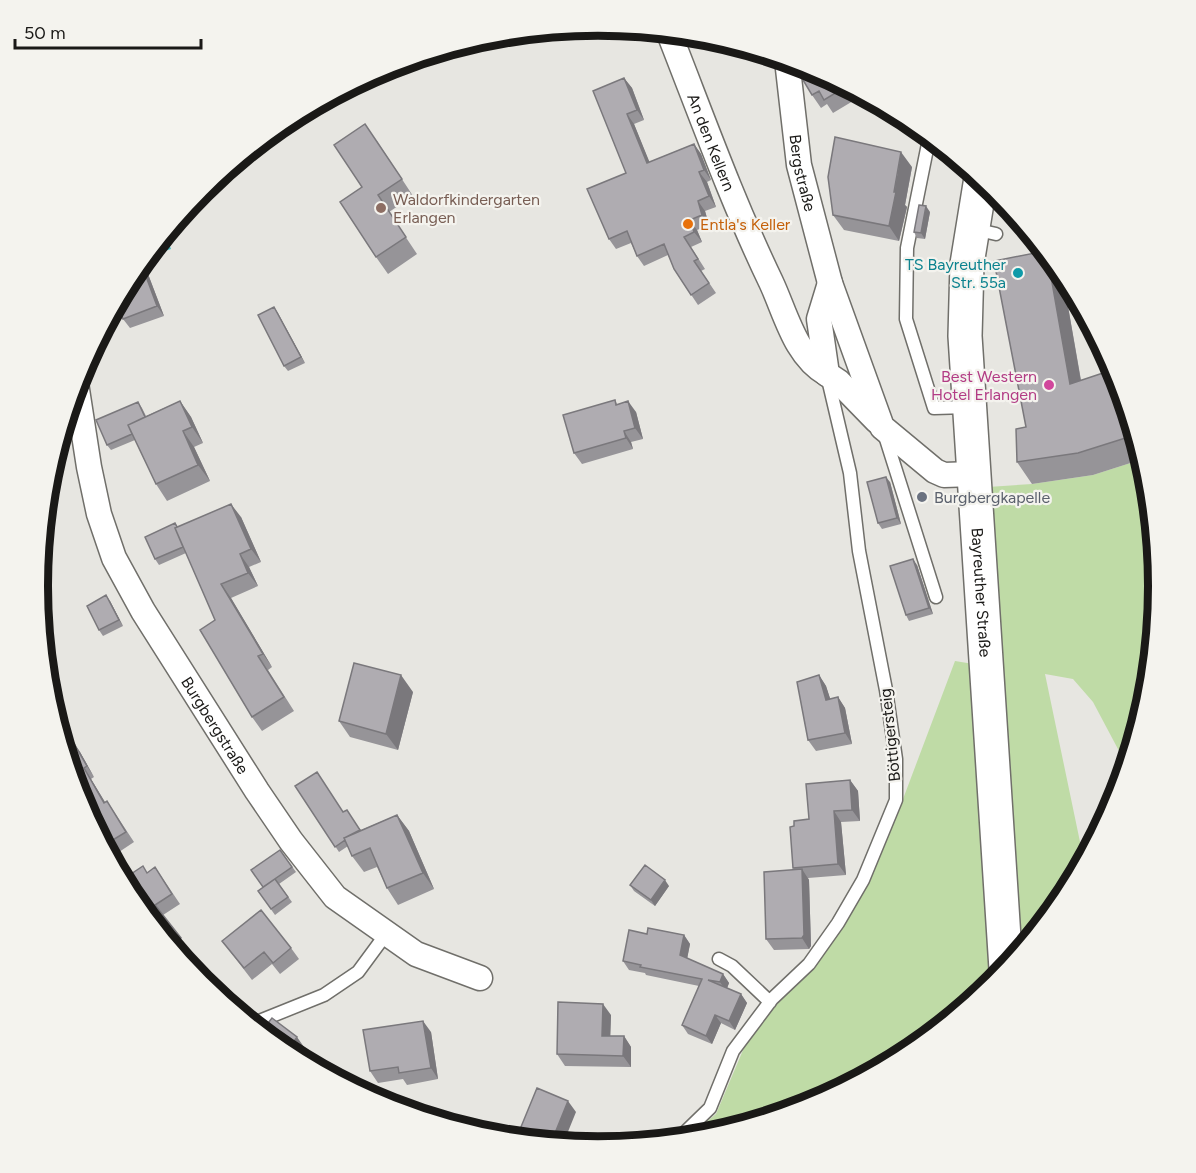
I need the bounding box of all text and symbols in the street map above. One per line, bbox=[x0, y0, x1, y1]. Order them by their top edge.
scale bar bbox=[15, 12, 201, 50]
text: 50 m bbox=[24, 22, 66, 44]
street label: An den Kellern bbox=[684, 91, 739, 194]
street label: Bergstraße bbox=[786, 133, 820, 214]
place label: Waldorfkindergarten Erlangen bbox=[393, 190, 540, 227]
marker: Waldorfkindergarten Erlangen bbox=[374, 201, 388, 215]
place label: Entla's Keller bbox=[700, 215, 791, 234]
marker: Entla's Keller bbox=[681, 217, 695, 231]
place label: TS Bayreuther Str. 55a bbox=[905, 255, 1007, 292]
marker: TS Bayreuther Str. 55a bbox=[1011, 266, 1025, 280]
place label: Best Western Hotel Erlangen bbox=[931, 367, 1037, 404]
marker: Best Western Hotel Erlangen bbox=[1042, 378, 1056, 392]
place label: Burgbergkapelle bbox=[934, 488, 1050, 507]
marker: Burgbergkapelle bbox=[915, 490, 929, 504]
street label: Bayreuther Straße bbox=[968, 527, 995, 658]
street label: Burgbergstraße bbox=[177, 673, 253, 777]
street label: Böttigersteig bbox=[876, 687, 904, 783]

